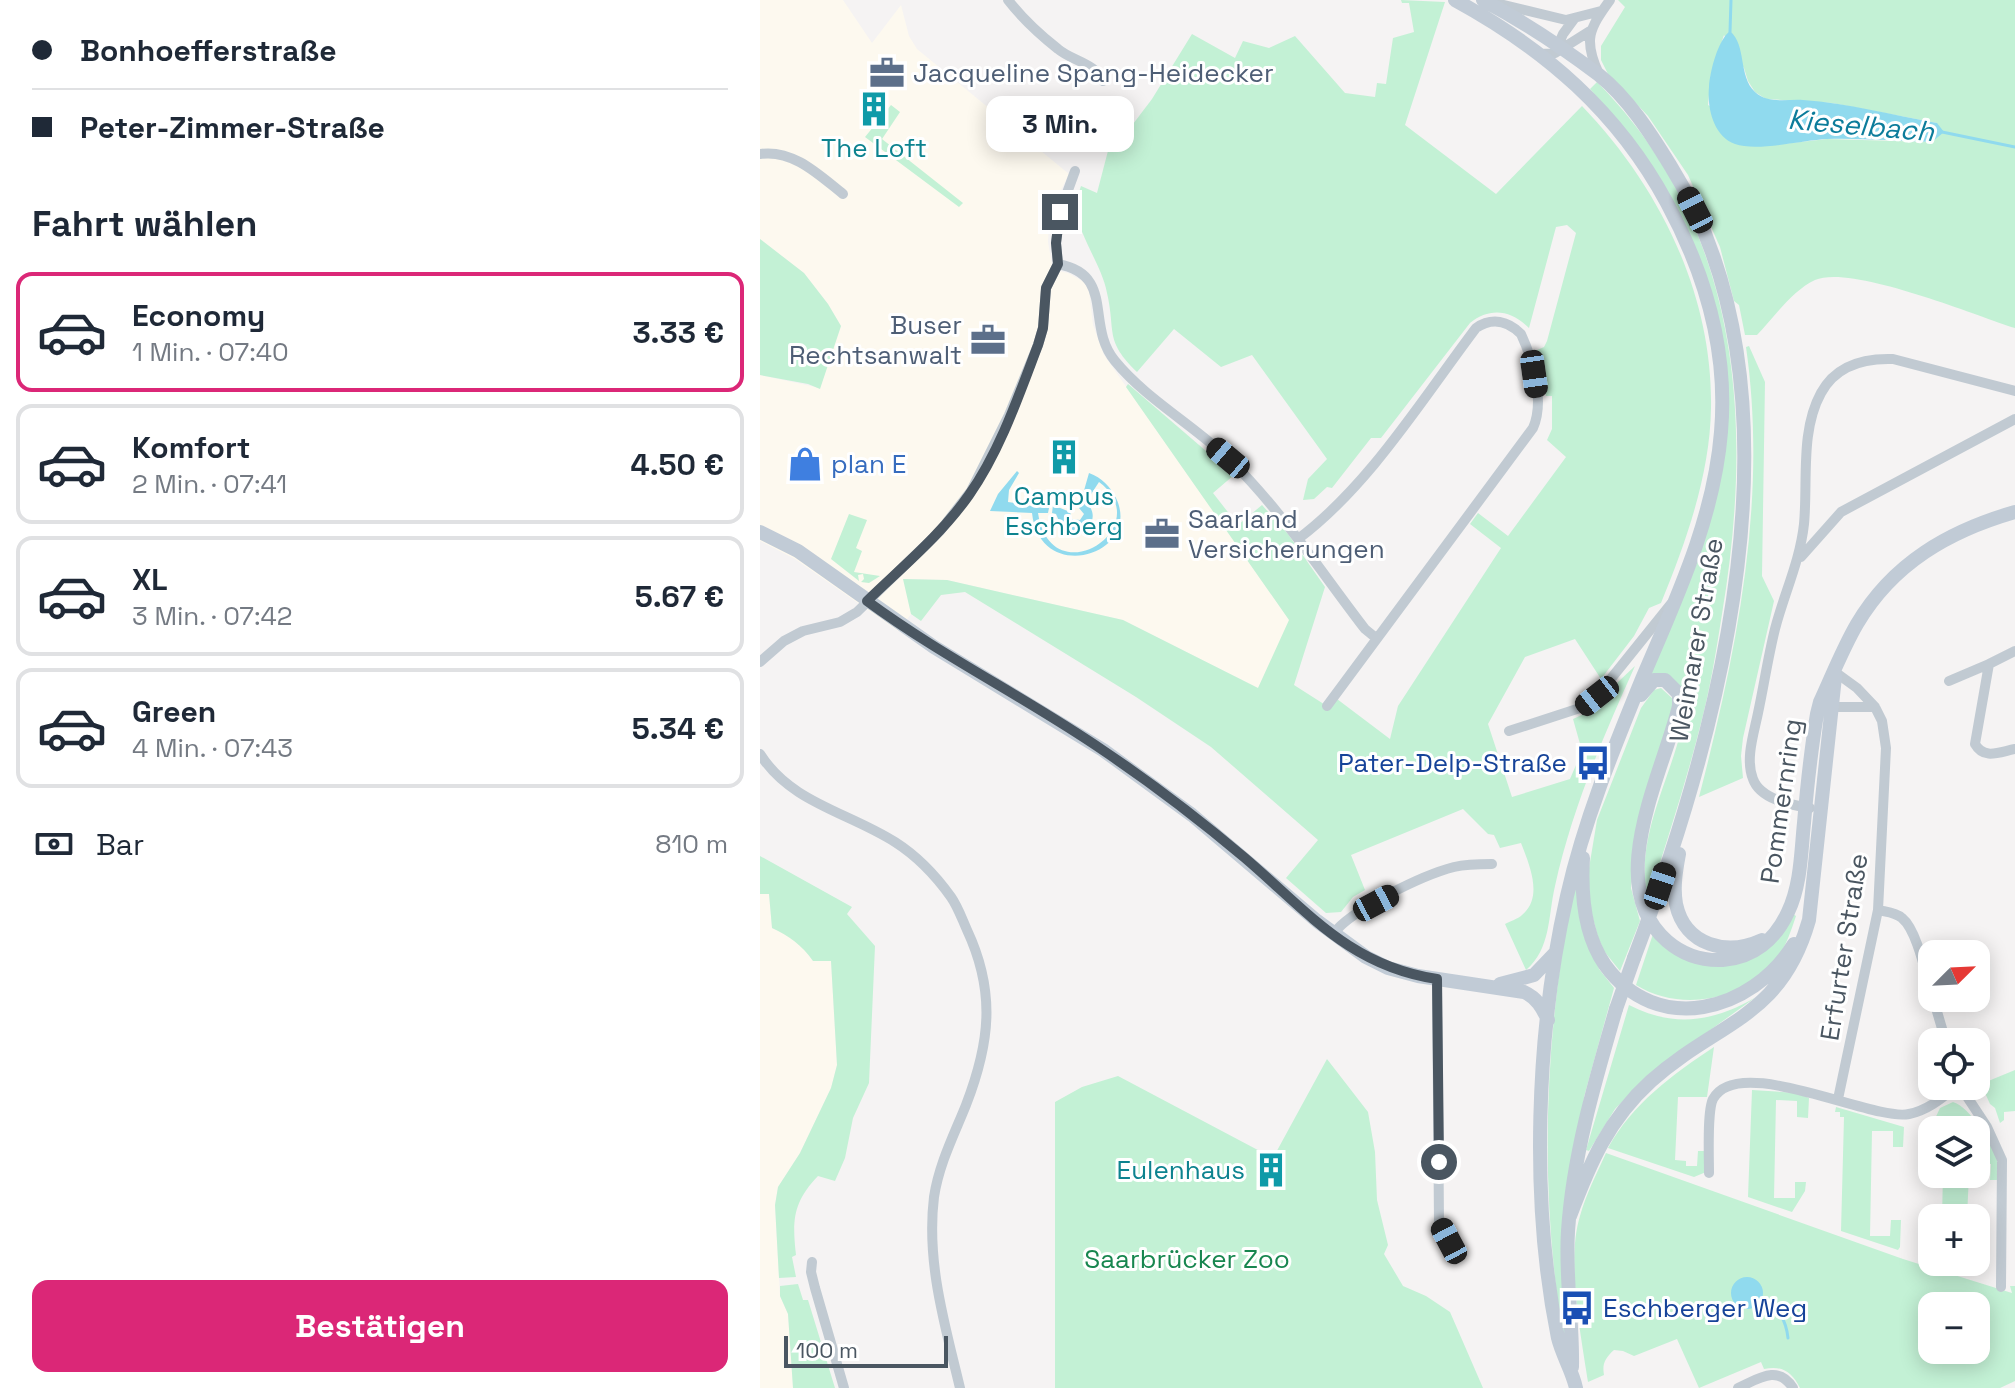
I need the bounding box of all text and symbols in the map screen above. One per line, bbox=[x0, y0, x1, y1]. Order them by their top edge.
text: Bonhoefferstraße bbox=[80, 31, 336, 70]
office icon: Jacqueline Spang-Heidecker bbox=[868, 54, 906, 92]
place label: Jacqueline Spang-Heidecker bbox=[913, 56, 1274, 90]
building icon: The Loft bbox=[855, 90, 893, 128]
callout: 3 Min. bbox=[986, 96, 1134, 152]
water label: Kieselbach bbox=[1787, 101, 1936, 149]
text: 3 Min. bbox=[1022, 107, 1098, 141]
text: Peter-Zimmer-Straße bbox=[80, 108, 385, 147]
place label: The Loft bbox=[821, 131, 927, 165]
car bbox=[1673, 183, 1717, 237]
route end bbox=[1042, 194, 1078, 230]
text: Fahrt wählen bbox=[32, 201, 257, 247]
icon: car bbox=[36, 296, 108, 368]
text: Economy bbox=[132, 296, 265, 335]
place label: Buser Rechtsanwalt bbox=[789, 308, 962, 372]
text: 3.33 € bbox=[632, 313, 724, 352]
office icon: Buser Rechtsanwalt bbox=[969, 321, 1007, 359]
text: 1 Min. · 07:40 bbox=[132, 335, 289, 369]
car bbox=[1519, 349, 1549, 399]
icon: car bbox=[36, 428, 108, 500]
text: Komfort bbox=[132, 428, 250, 467]
car bbox=[1202, 433, 1254, 483]
building icon: Campus Eschberg bbox=[1045, 438, 1083, 476]
text: 4.50 € bbox=[631, 445, 724, 484]
shop icon: plan E bbox=[786, 445, 824, 483]
place label: plan E bbox=[831, 447, 906, 481]
text: 2 Min. · 07:41 bbox=[132, 467, 287, 501]
place label: Campus Eschberg bbox=[1005, 479, 1123, 543]
place label: Saarland Versicherungen bbox=[1188, 502, 1385, 566]
office icon: Saarland Versicherungen bbox=[1143, 515, 1181, 553]
street label: Weimarer Straße bbox=[1661, 535, 1731, 745]
icon: car bbox=[36, 560, 108, 632]
text: XL bbox=[132, 560, 168, 599]
text: 5.67 € bbox=[635, 577, 724, 616]
text: 3 Min. · 07:42 bbox=[132, 599, 293, 633]
car bbox=[1571, 672, 1623, 720]
icon: car bbox=[36, 692, 108, 764]
text: Green bbox=[132, 692, 216, 731]
text: 5.34 € bbox=[632, 709, 724, 748]
street label: Pommernring bbox=[1753, 716, 1809, 886]
text: 4 Min. · 07:43 bbox=[132, 731, 293, 765]
bus stop icon: Pater-Delp-Straße bbox=[1574, 744, 1612, 782]
place label: Pater-Delp-Straße bbox=[1338, 746, 1567, 780]
icon: cash bbox=[32, 822, 76, 866]
text: Bar bbox=[96, 825, 144, 864]
text: 810 m bbox=[655, 827, 728, 861]
street label: Erfurter Straße bbox=[1812, 851, 1876, 1043]
car bbox=[1641, 859, 1679, 913]
car bbox=[1349, 881, 1403, 925]
north arrow bbox=[1918, 940, 1990, 1012]
map controls bbox=[1918, 940, 1990, 1364]
button: locate bbox=[1918, 1028, 1990, 1100]
button: layers bbox=[1918, 1116, 1990, 1188]
route start bbox=[1421, 1144, 1457, 1180]
building icon: Eulenhaus bbox=[1252, 1151, 1290, 1189]
place label: Eulenhaus bbox=[1117, 1153, 1245, 1187]
button: + bbox=[1918, 1204, 1990, 1276]
car bbox=[1427, 1214, 1471, 1268]
park label: Saarbrücker Zoo bbox=[1084, 1242, 1290, 1276]
button: Bestätigen bbox=[32, 1280, 728, 1372]
bus stop icon: Eschberger Weg bbox=[1558, 1289, 1596, 1327]
place label: Eschberger Weg bbox=[1603, 1291, 1807, 1325]
button: − bbox=[1918, 1292, 1990, 1364]
scale bar bbox=[784, 1332, 948, 1368]
text: 100 m bbox=[796, 1336, 858, 1364]

